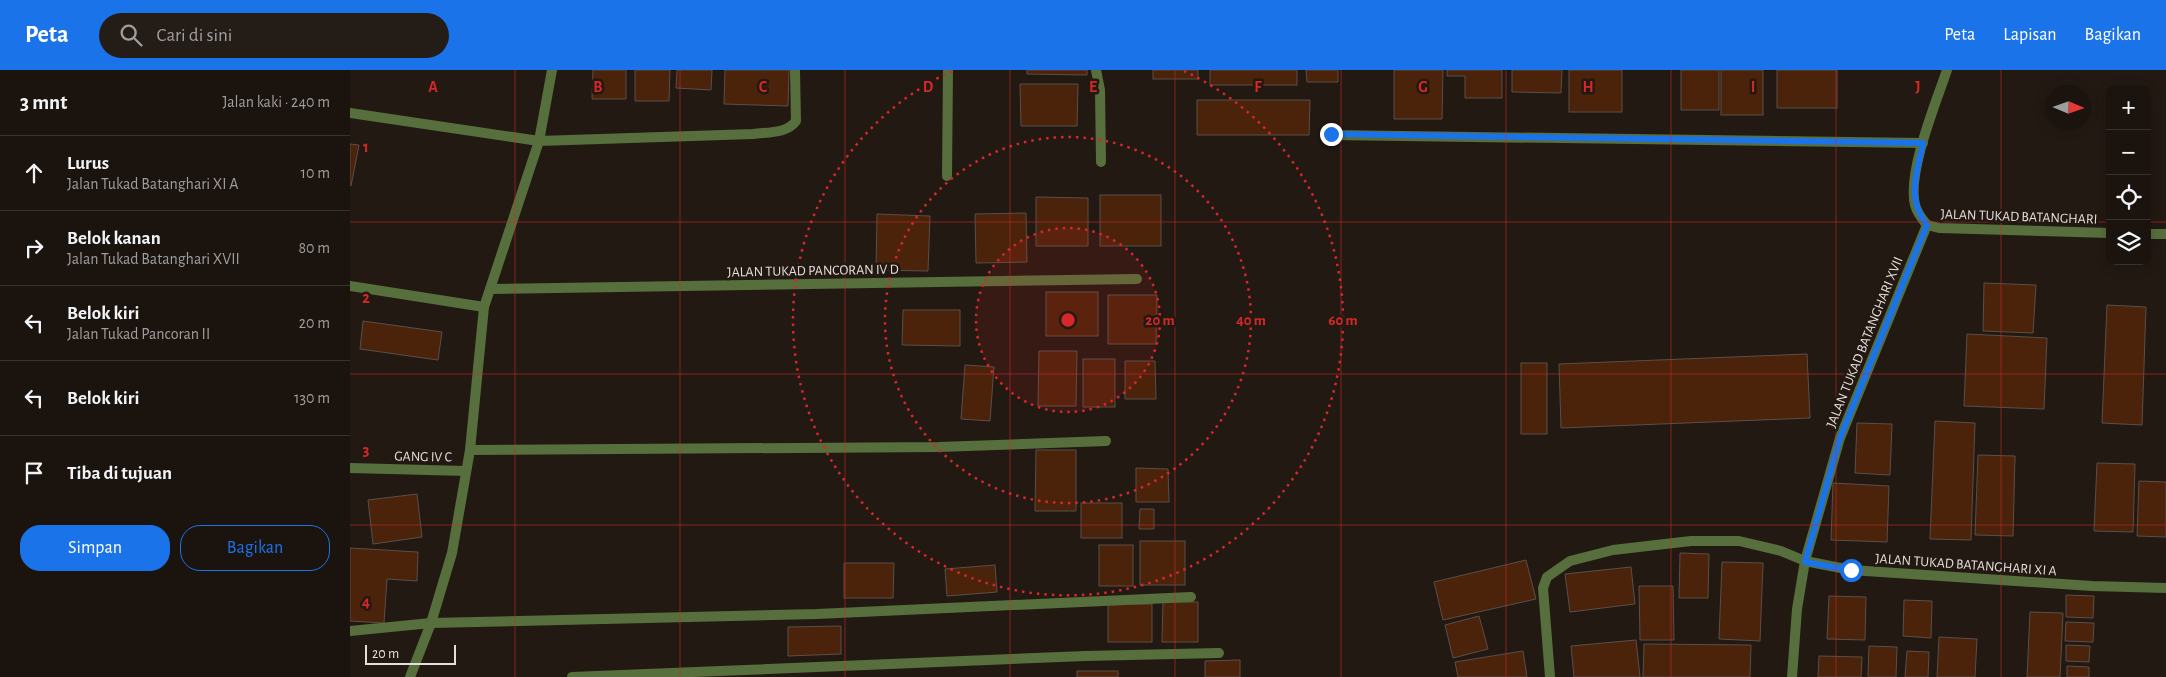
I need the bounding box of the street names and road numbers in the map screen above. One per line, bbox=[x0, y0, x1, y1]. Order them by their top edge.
street label: JALAN TUKAD BATANGHARI bbox=[1940, 207, 2098, 227]
street label: JALAN TUKAD BATANGHARI XVII bbox=[1824, 255, 1906, 430]
street label: JALAN TUKAD PANCORAN IV D bbox=[727, 263, 899, 279]
street label: GANG IV C bbox=[394, 449, 452, 465]
street label: JALAN TUKAD BATANGHARI XI A bbox=[1875, 552, 2057, 578]

